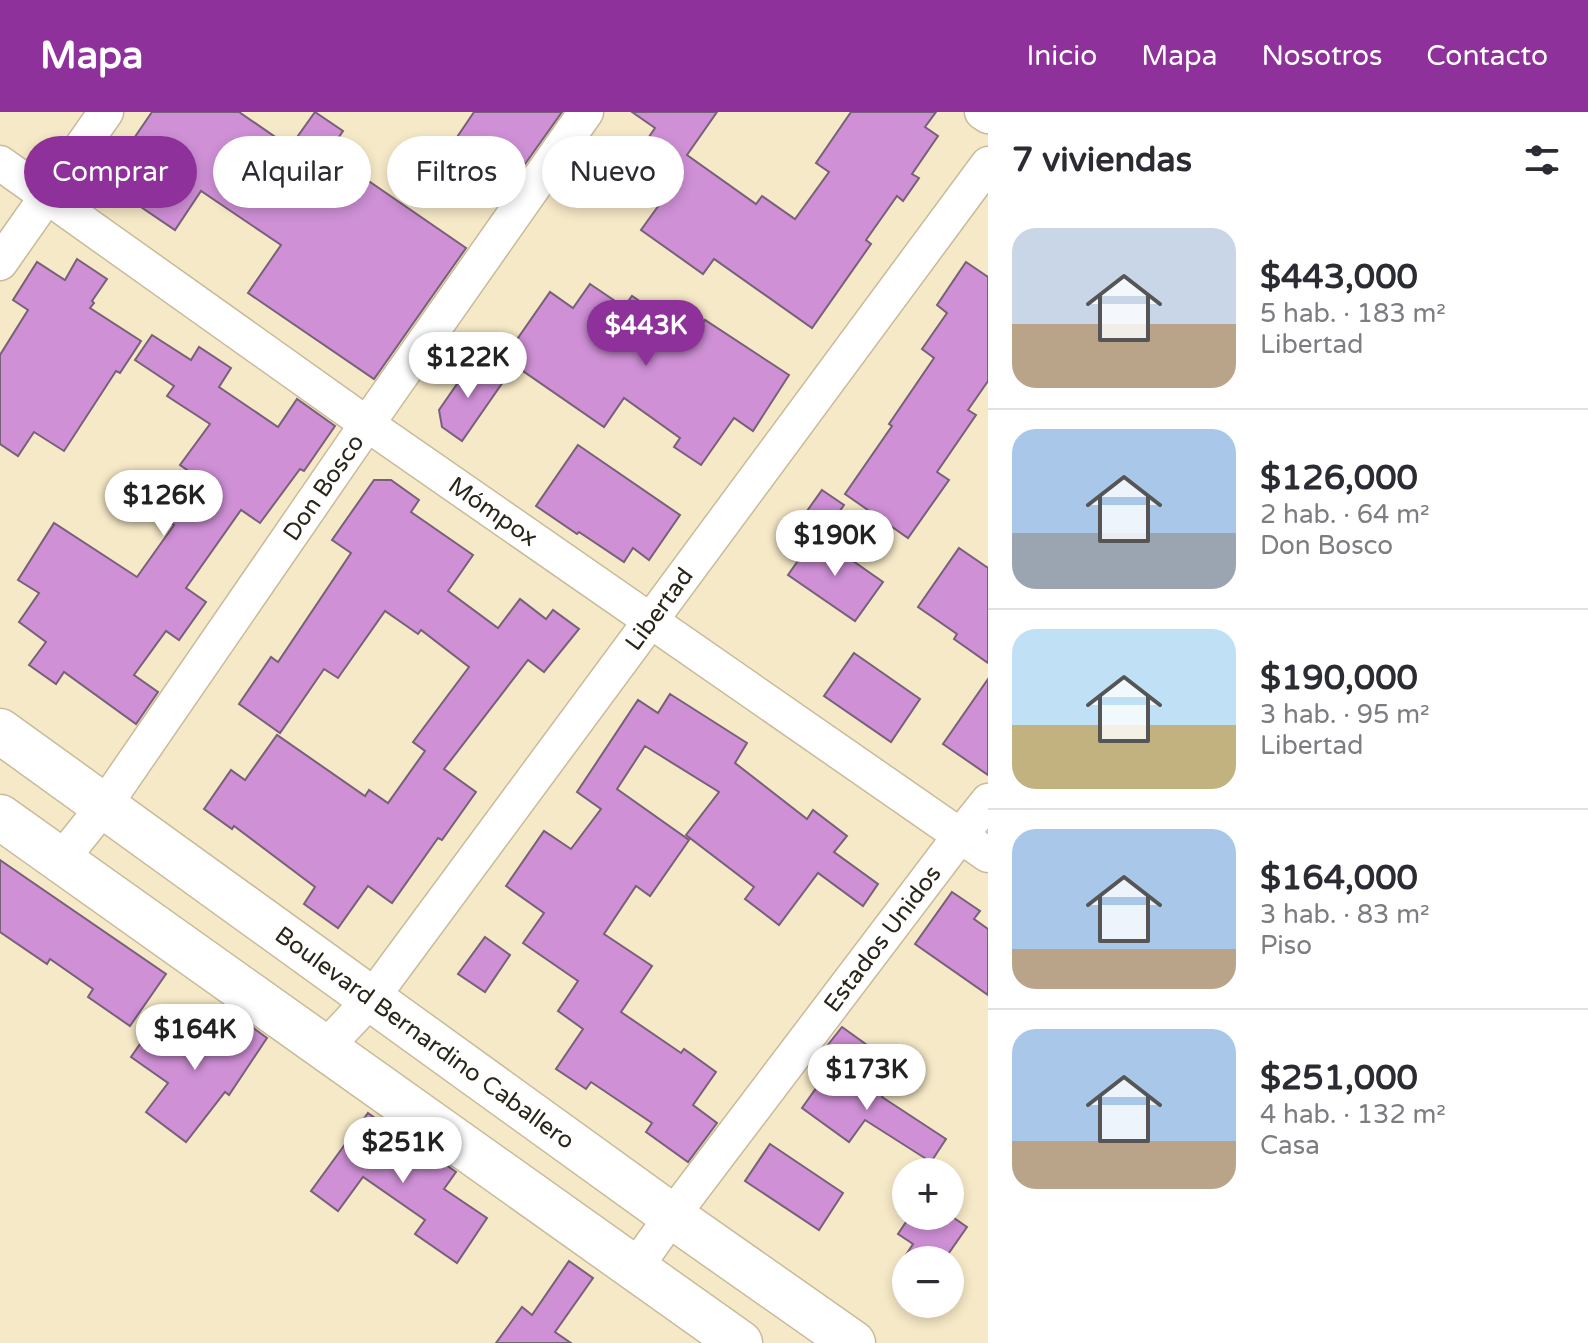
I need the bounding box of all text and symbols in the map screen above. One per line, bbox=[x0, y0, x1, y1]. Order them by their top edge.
text: Mapa bbox=[40, 33, 143, 79]
text: Inicio bbox=[1027, 39, 1097, 73]
text: Mapa bbox=[1141, 39, 1217, 73]
text: Nosotros bbox=[1261, 39, 1382, 73]
text: Contacto bbox=[1426, 39, 1548, 73]
chip: Comprar bbox=[24, 136, 197, 208]
chip: Alquilar bbox=[213, 136, 371, 208]
chip: Filtros bbox=[387, 136, 526, 208]
chip: Nuevo bbox=[542, 136, 684, 208]
icon: filters bbox=[1520, 138, 1564, 182]
text: 7 viviendas bbox=[1012, 140, 1192, 181]
text: $443,000 bbox=[1260, 257, 1418, 298]
icon: home bbox=[1076, 260, 1172, 356]
text: 5 hab. · 183 m² bbox=[1260, 298, 1446, 329]
pin: $443K bbox=[590, 300, 702, 368]
text: $443K bbox=[605, 310, 687, 341]
text: Libertad bbox=[1260, 329, 1363, 360]
pin: $122K bbox=[412, 332, 524, 400]
text: $122K bbox=[427, 342, 509, 373]
street label: Don Bosco bbox=[277, 429, 371, 546]
text: $126,000 bbox=[1260, 458, 1418, 499]
icon: home bbox=[1076, 461, 1172, 557]
pin: $126K bbox=[108, 470, 220, 538]
street label: Mómpox bbox=[443, 471, 543, 553]
text: $126K bbox=[123, 480, 205, 511]
text: 2 hab. · 64 m² bbox=[1260, 499, 1430, 530]
pin: $190K bbox=[779, 510, 891, 578]
text: $190K bbox=[794, 520, 876, 551]
text: Don Bosco bbox=[1260, 530, 1393, 561]
street label: Libertad bbox=[619, 562, 700, 656]
text: $190,000 bbox=[1260, 658, 1418, 699]
icon: home bbox=[1076, 661, 1172, 757]
text: 3 hab. · 95 m² bbox=[1260, 699, 1430, 730]
text: Libertad bbox=[1260, 730, 1363, 761]
text: $164,000 bbox=[1260, 858, 1418, 899]
street label: Estados Unidos bbox=[818, 860, 948, 1018]
icon: home bbox=[1076, 861, 1172, 957]
text: 3 hab. · 83 m² bbox=[1260, 899, 1430, 930]
street label: Boulevard Bernardino Caballero bbox=[269, 920, 580, 1156]
text: Piso bbox=[1260, 930, 1312, 961]
pin: $164K bbox=[139, 1004, 251, 1072]
text: $164K bbox=[154, 1014, 236, 1045]
pin: $173K bbox=[811, 1044, 923, 1112]
text: $173K bbox=[826, 1054, 908, 1085]
text: $251,000 bbox=[1260, 1058, 1418, 1099]
icon: home bbox=[1076, 1061, 1172, 1157]
text: 4 hab. · 132 m² bbox=[1260, 1099, 1446, 1130]
pin: $251K bbox=[347, 1117, 459, 1185]
text: $251K bbox=[362, 1127, 444, 1158]
text: Casa bbox=[1260, 1130, 1320, 1161]
map controls bbox=[892, 1158, 964, 1318]
button: + bbox=[892, 1158, 964, 1230]
button: − bbox=[892, 1246, 964, 1318]

